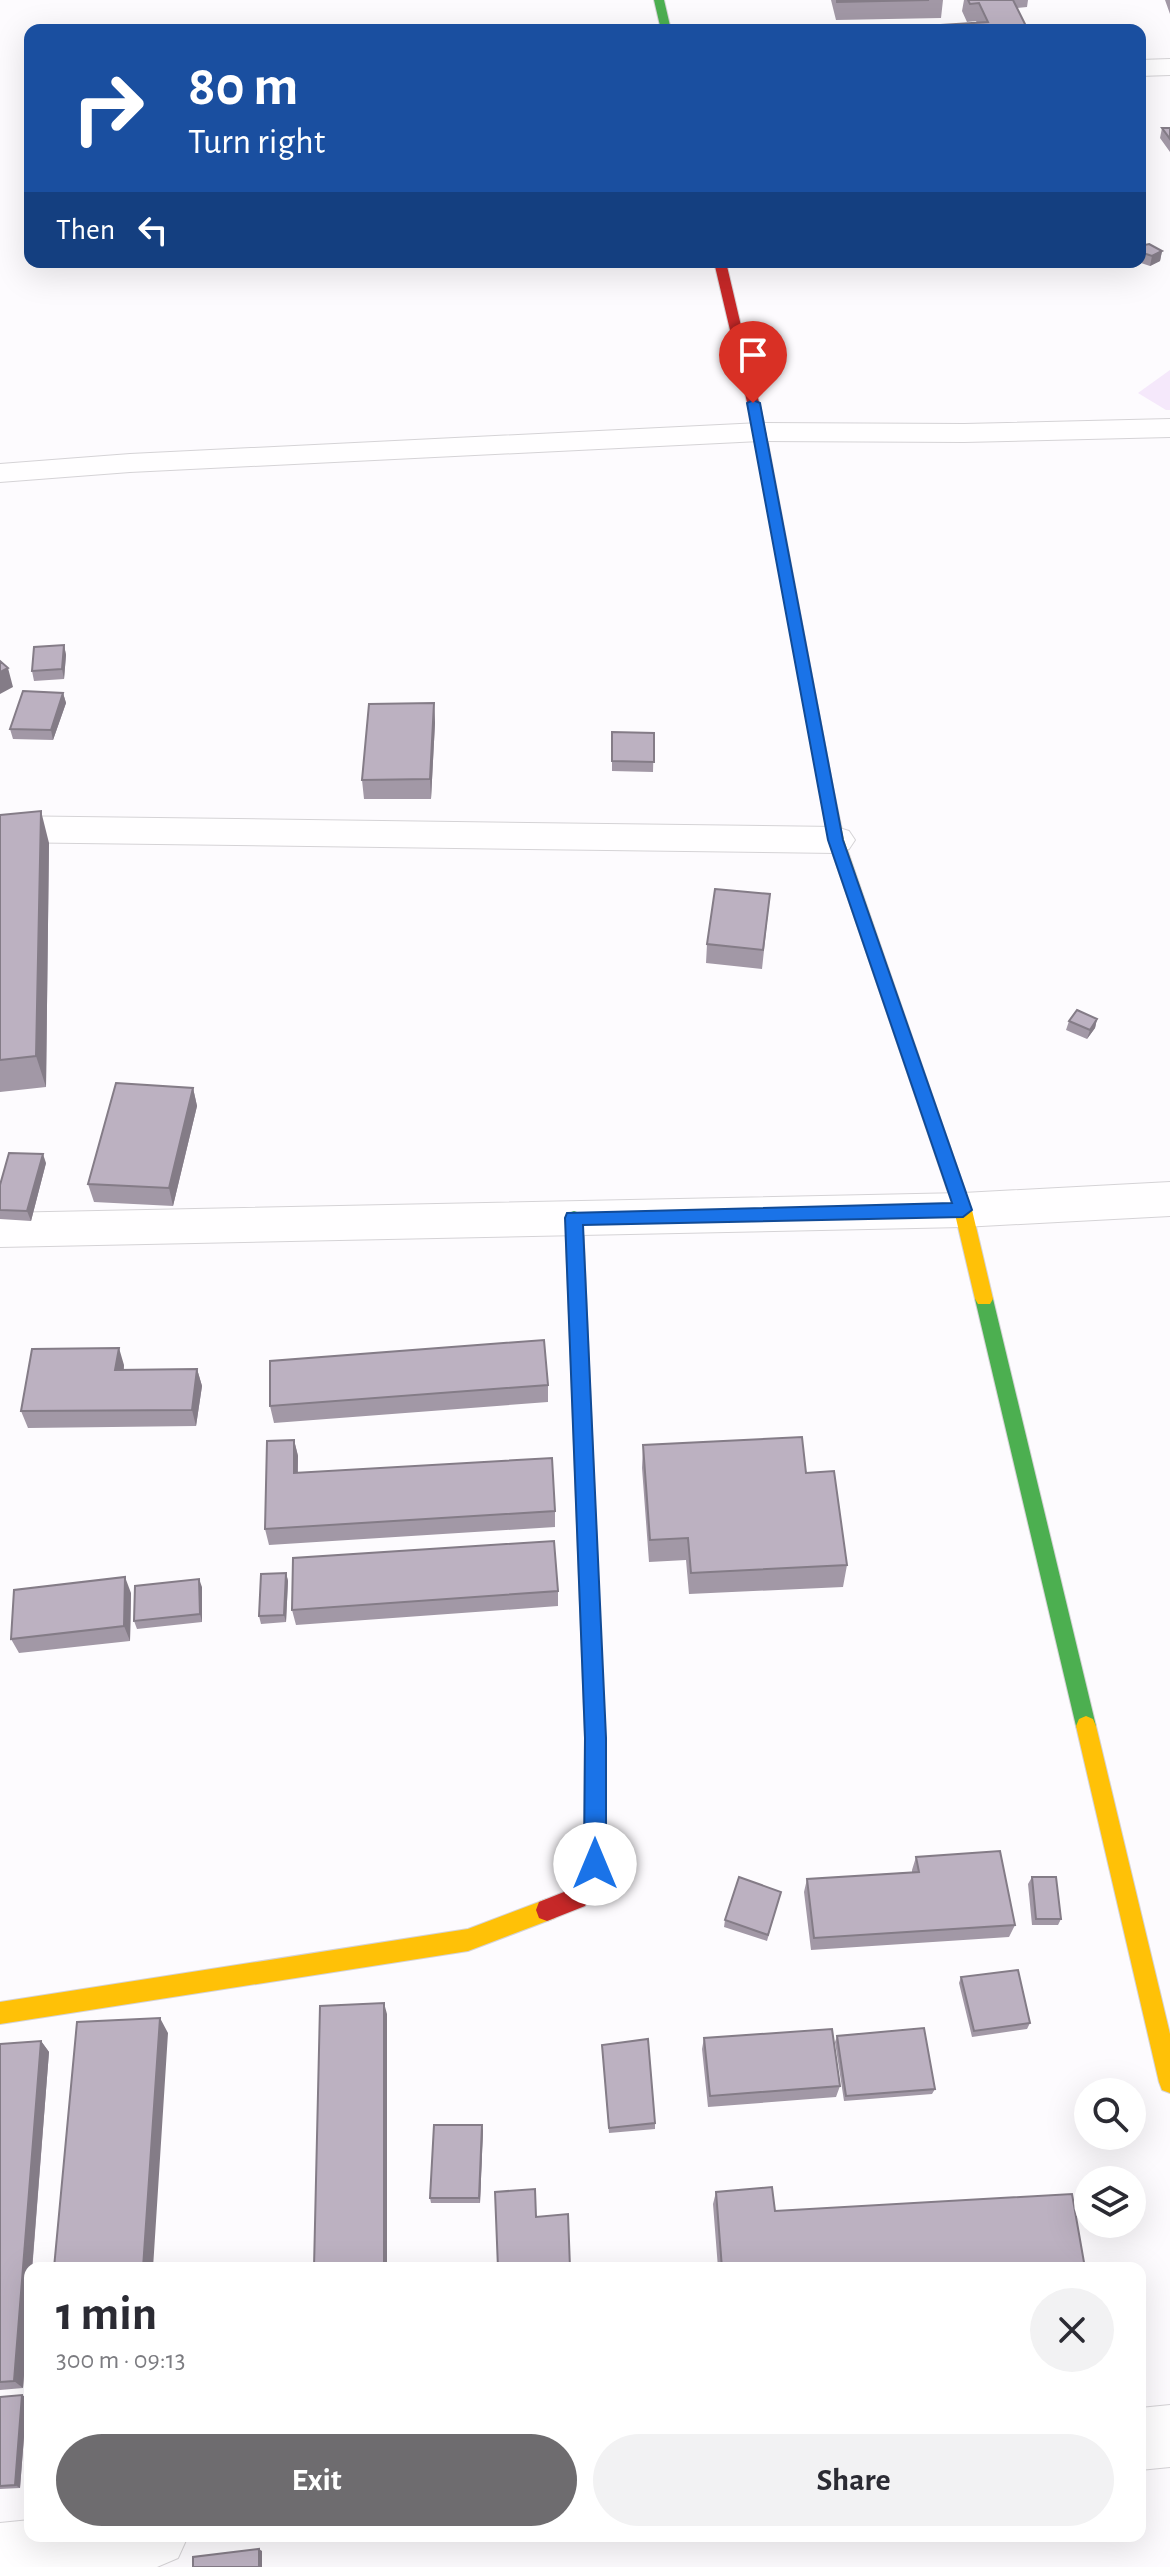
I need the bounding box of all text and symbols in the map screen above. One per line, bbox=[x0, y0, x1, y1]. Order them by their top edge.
icon: right bbox=[56, 56, 160, 160]
text: 80 m bbox=[188, 59, 298, 115]
text: Turn right bbox=[188, 124, 325, 160]
icon: left bbox=[131, 208, 175, 252]
text: Then bbox=[56, 215, 115, 245]
pin bbox=[719, 321, 787, 403]
icon: arrive bbox=[731, 333, 775, 377]
position arrow bbox=[553, 1822, 637, 1906]
map controls bbox=[1074, 2078, 1146, 2238]
button: search bbox=[1074, 2078, 1146, 2150]
button: layers bbox=[1074, 2166, 1146, 2238]
button: close bbox=[1030, 2288, 1114, 2372]
text: 1 min bbox=[56, 2291, 157, 2339]
text: 300 m · 09:13 bbox=[56, 2347, 185, 2373]
button: Exit bbox=[56, 2434, 577, 2526]
button: Share bbox=[593, 2434, 1114, 2526]

